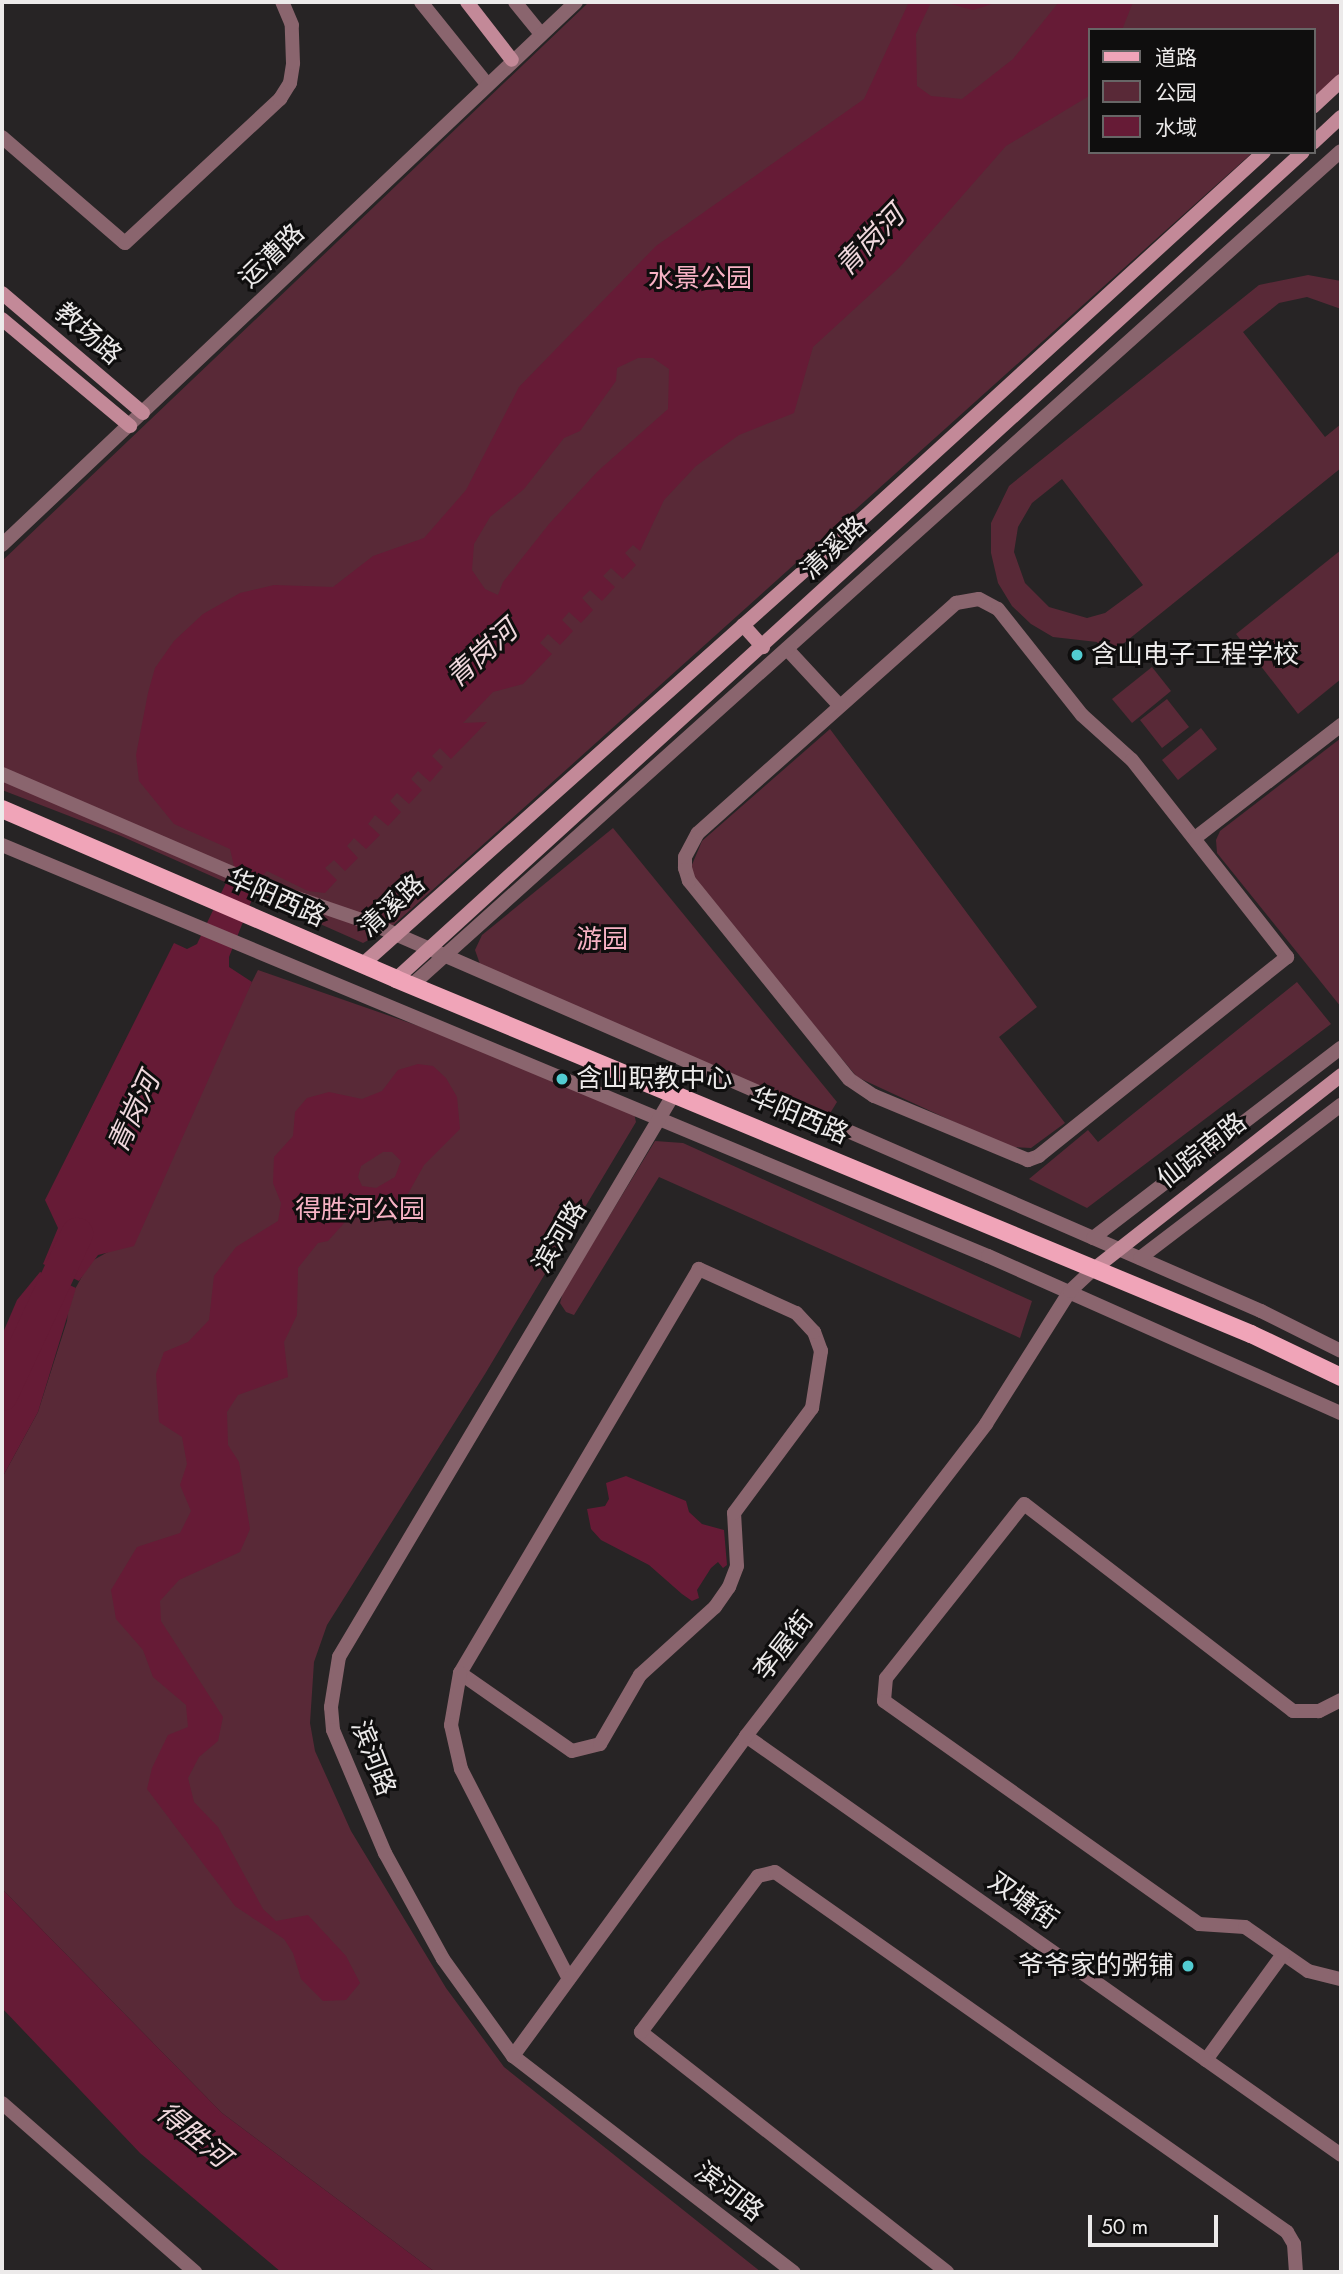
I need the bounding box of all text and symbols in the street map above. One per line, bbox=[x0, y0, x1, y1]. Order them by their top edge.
legend bbox=[1088, 28, 1315, 154]
text: 道路 bbox=[1155, 43, 1197, 73]
text: 公园 bbox=[1155, 78, 1197, 108]
text: 水域 bbox=[1155, 113, 1197, 143]
water label: 青岗河 bbox=[829, 199, 911, 283]
street label: 运漕路 bbox=[233, 218, 311, 294]
park label: 水景公园 bbox=[648, 263, 752, 295]
street label: 教场路 bbox=[48, 297, 128, 371]
street label: 清溪路 bbox=[795, 510, 873, 586]
water label: 青岗河 bbox=[440, 613, 524, 695]
place label: 含山电子工程学校 bbox=[1091, 639, 1299, 671]
marker: 含山电子工程学校 bbox=[1069, 647, 1085, 663]
street label: 华阳西路 bbox=[222, 863, 330, 933]
street label: 清溪路 bbox=[353, 868, 431, 944]
park label: 游园 bbox=[576, 924, 628, 956]
place label: 含山职教中心 bbox=[576, 1063, 732, 1095]
water label: 青岗河 bbox=[101, 1068, 167, 1158]
marker: 含山职教中心 bbox=[554, 1071, 570, 1087]
street label: 华阳西路 bbox=[745, 1081, 853, 1151]
street label: 仙踪南路 bbox=[1151, 1107, 1253, 1195]
park label: 得胜河公园 bbox=[295, 1194, 425, 1226]
street label: 滨河路 bbox=[527, 1196, 593, 1278]
street label: 李屋街 bbox=[748, 1606, 820, 1686]
street label: 滨河路 bbox=[344, 1716, 402, 1800]
street label: 双塘街 bbox=[982, 1866, 1064, 1936]
place label: 爷爷家的粥铺 bbox=[1018, 1950, 1174, 1982]
marker: 爷爷家的粥铺 bbox=[1180, 1958, 1196, 1974]
water label: 得胜河 bbox=[150, 2096, 236, 2174]
street label: 滨河路 bbox=[689, 2156, 769, 2228]
scale bar bbox=[1091, 2200, 1220, 2244]
text: 50 m bbox=[1101, 2212, 1148, 2242]

